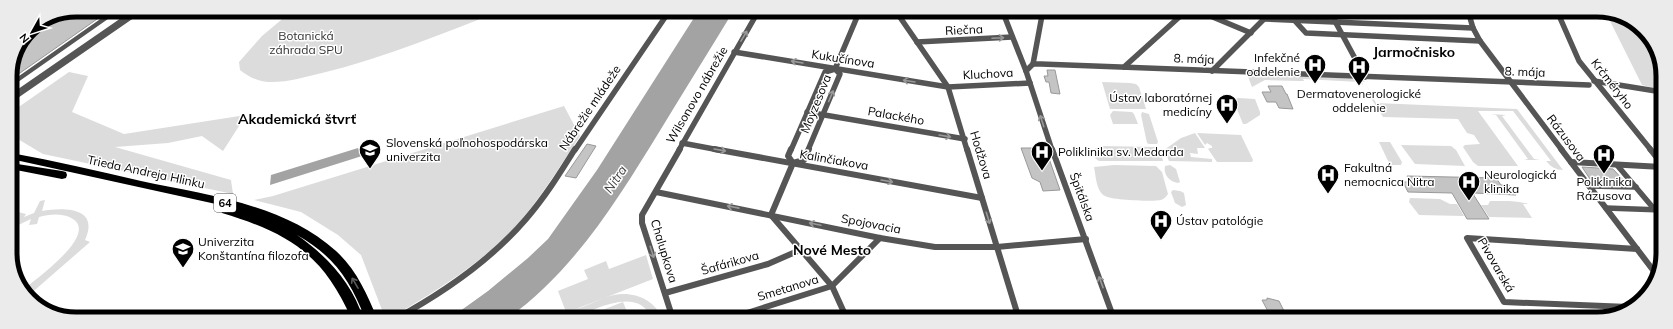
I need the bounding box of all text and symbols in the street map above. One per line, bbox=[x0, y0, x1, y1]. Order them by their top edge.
north arrow bbox=[12, 12, 52, 52]
street label: Riečna bbox=[945, 21, 983, 38]
park label: Botanická záhrada SPU bbox=[269, 28, 343, 57]
one-way arrow bbox=[740, 30, 748, 42]
text: N bbox=[16, 31, 32, 46]
one-way arrow bbox=[991, 34, 1004, 42]
street label: Wilsonovo nábrežie bbox=[663, 43, 730, 146]
district label: Jarmočnisko bbox=[1373, 43, 1455, 61]
street label: Kukučínova bbox=[811, 46, 876, 71]
street label: 8. mája bbox=[1173, 50, 1215, 67]
place label: Infekčné oddelenie bbox=[1246, 50, 1300, 79]
hospital icon: Infekčné oddelenie bbox=[1302, 52, 1328, 85]
hospital icon: Dermatovenerologické oddelenie bbox=[1346, 54, 1372, 87]
street label: Krčméryho bbox=[1588, 55, 1637, 112]
one-way arrow bbox=[790, 58, 803, 66]
street label: Nábrežie mládeže bbox=[555, 62, 624, 153]
street label: 8. mája bbox=[1504, 63, 1546, 80]
street label: Kluchova bbox=[962, 65, 1014, 82]
street label: Moyzesova bbox=[797, 72, 834, 135]
one-way arrow bbox=[903, 77, 916, 85]
place label: Dermatovenerologické oddelenie bbox=[1297, 86, 1421, 115]
one-way arrow bbox=[828, 90, 836, 102]
place label: Ústav laboratórnej medicíny bbox=[1109, 90, 1213, 119]
hospital icon: Ústav laboratórnej medicíny bbox=[1214, 92, 1240, 125]
street label: Palackého bbox=[867, 103, 926, 128]
district label: Akademická štvrť bbox=[238, 110, 357, 128]
street label: Rázusova bbox=[1544, 111, 1589, 164]
one-way arrow bbox=[1038, 114, 1045, 127]
street label: Hodžova bbox=[967, 129, 996, 181]
one-way arrow bbox=[938, 132, 951, 140]
place label: Slovenská poľnohospodárska univerzita bbox=[386, 135, 548, 164]
school or university icon: Slovenská poľnohospodárska univerzita bbox=[357, 137, 383, 170]
hospital icon: Poliklinika sv. Medarda bbox=[1029, 139, 1055, 172]
hospital icon: Poliklinika Rázusova bbox=[1591, 142, 1617, 175]
place label: Poliklinika sv. Medarda bbox=[1058, 144, 1184, 159]
one-way arrow bbox=[714, 146, 727, 154]
street label: Kalinčiakova bbox=[798, 146, 870, 173]
street label: Trieda Andreja Hlinku bbox=[86, 152, 206, 191]
place label: Fakultná nemocnica Nitra bbox=[1344, 160, 1435, 189]
water label: Nitra bbox=[600, 162, 630, 196]
hospital icon: Fakultná nemocnica Nitra bbox=[1315, 162, 1341, 195]
place label: Neurologická klinika bbox=[1484, 167, 1557, 196]
hospital icon: Neurologická klinika bbox=[1456, 169, 1482, 202]
street label: Špitálska bbox=[1067, 170, 1098, 223]
place label: Poliklinika Rázusova bbox=[1576, 174, 1632, 203]
one-way arrow bbox=[880, 177, 893, 185]
road number: 64 bbox=[214, 194, 236, 212]
one-way arrow bbox=[727, 203, 740, 211]
hospital icon: Ústav patológie bbox=[1148, 208, 1174, 241]
street label: Spojovacia bbox=[840, 210, 902, 237]
one-way arrow bbox=[985, 212, 992, 225]
place label: Ústav patológie bbox=[1176, 213, 1263, 228]
street label: Chalupkova bbox=[648, 217, 681, 284]
one-way arrow bbox=[808, 220, 821, 228]
place label: Univerzita Konštantína filozofa bbox=[198, 234, 309, 263]
street label: Pivovarská bbox=[1475, 235, 1518, 295]
school or university icon: Univerzita Konštantína filozofa bbox=[170, 236, 196, 269]
district label: Nové Mesto bbox=[793, 241, 871, 259]
one-way arrow bbox=[649, 245, 656, 258]
street label: Šafárikova bbox=[699, 247, 760, 278]
street label: Smetanova bbox=[755, 271, 820, 304]
one-way arrow bbox=[1097, 276, 1104, 289]
one-way arrow bbox=[350, 277, 358, 289]

